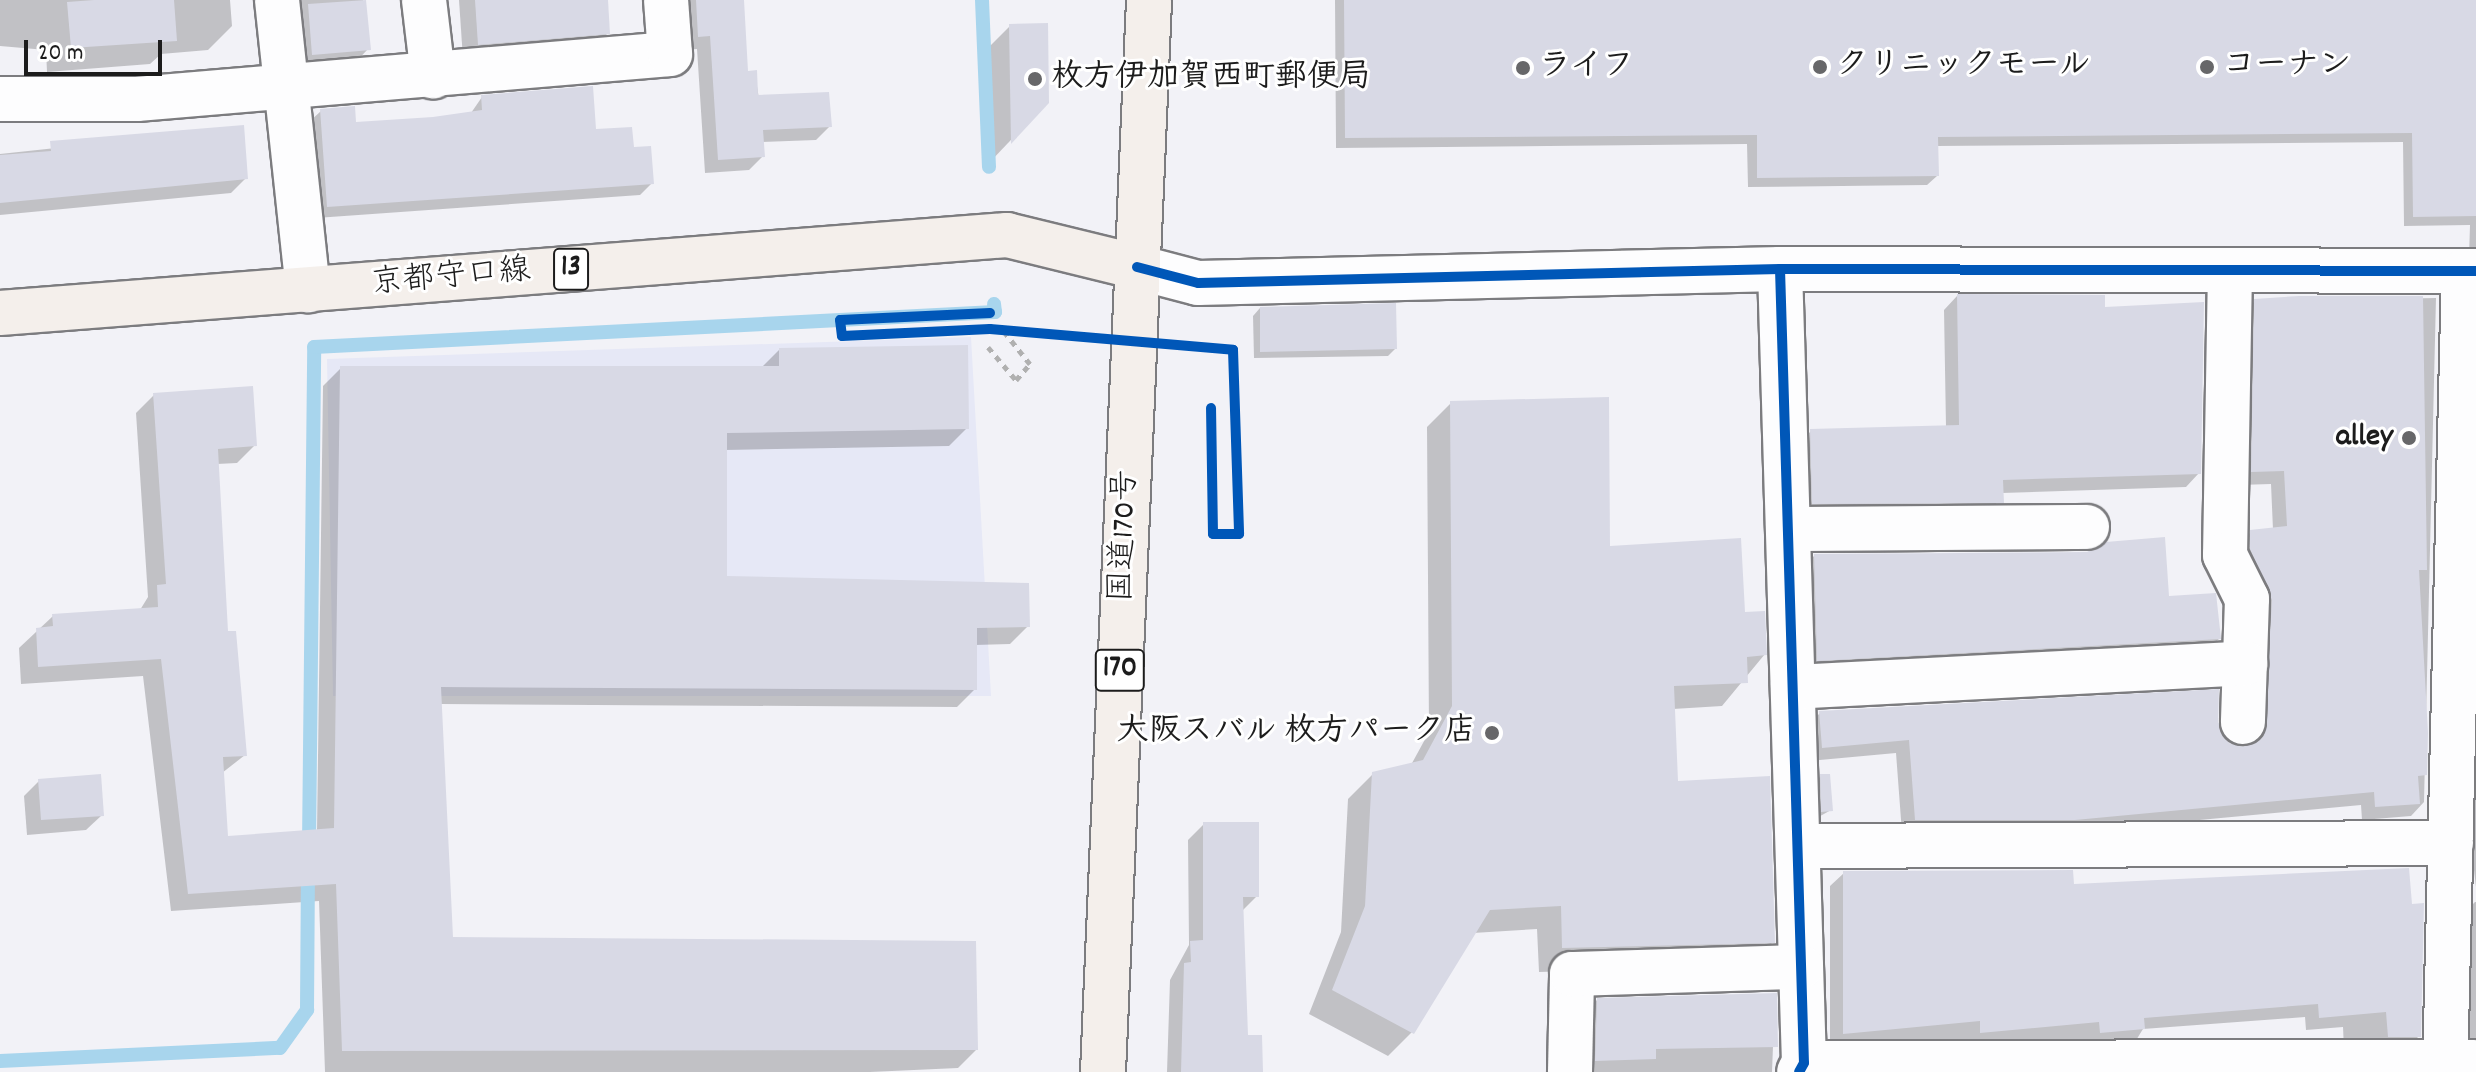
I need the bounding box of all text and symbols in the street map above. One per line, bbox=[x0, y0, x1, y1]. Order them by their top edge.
scale bar bbox=[28, 24, 166, 74]
text: 20 m bbox=[38, 37, 84, 71]
place label: クリニックモール bbox=[1836, 48, 2092, 86]
place label: コーナン bbox=[2223, 48, 2351, 86]
place label: ライフ bbox=[1539, 49, 1635, 87]
marker: クリニックモール bbox=[1811, 58, 1829, 76]
marker: コーナン bbox=[2198, 58, 2216, 76]
marker: ライフ bbox=[1514, 59, 1532, 77]
place label: 枚方伊加賀西町郵便局 bbox=[1051, 60, 1371, 98]
marker: 枚方伊加賀西町郵便局 bbox=[1026, 70, 1044, 88]
road number: 13 bbox=[553, 243, 589, 295]
street label: 京都守口線 bbox=[370, 253, 532, 305]
place label: alley bbox=[2336, 419, 2393, 457]
marker: alley bbox=[2400, 429, 2418, 447]
street label: 国道170号 bbox=[1104, 469, 1148, 603]
road number: 170 bbox=[1094, 644, 1146, 696]
place label: 大阪スバル 枚方パーク店 bbox=[1117, 714, 1476, 752]
marker: 大阪スバル 枚方パーク店 bbox=[1483, 724, 1501, 742]

